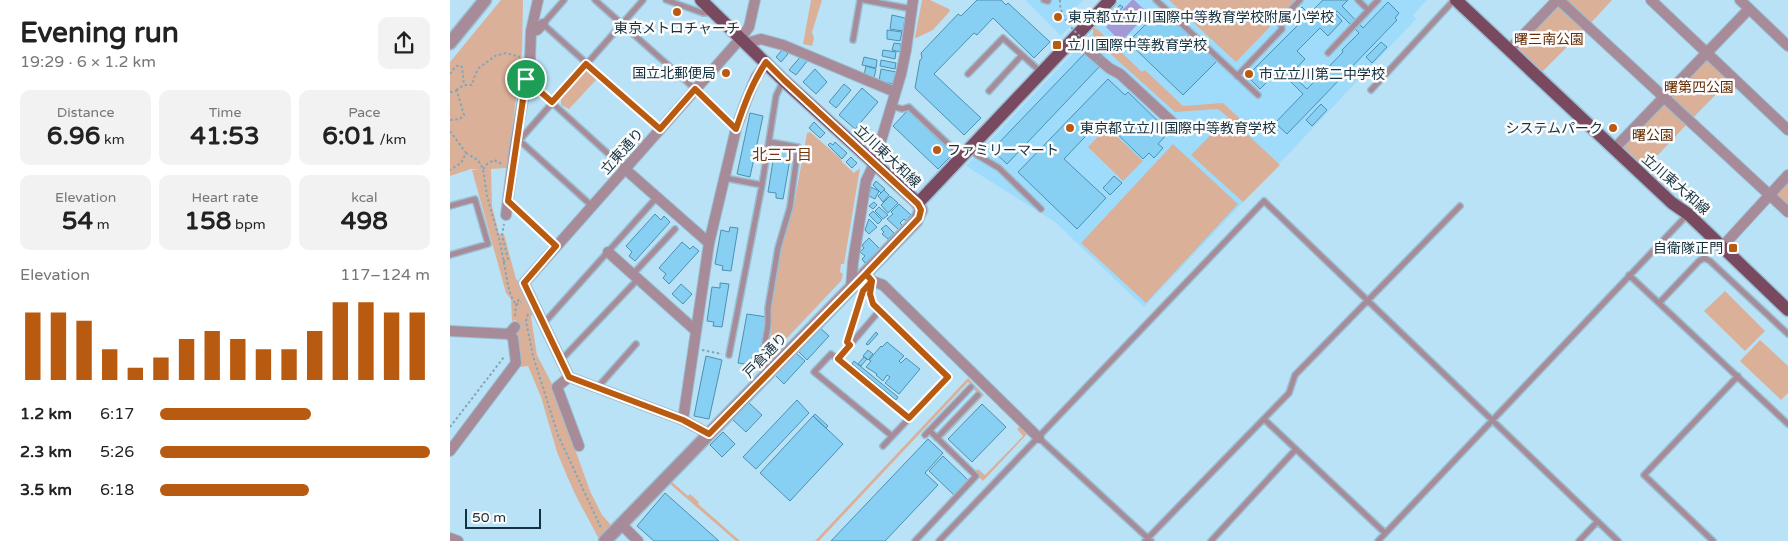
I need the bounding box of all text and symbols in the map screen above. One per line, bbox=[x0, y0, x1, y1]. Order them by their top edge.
marker: 東京メトロチャーチ bbox=[671, 6, 683, 18]
place label: 東京都立立川国際中等教育学校附属小学校 bbox=[1068, 9, 1334, 26]
marker: 東京都立立川国際中等教育学校附属小学校 bbox=[1052, 11, 1064, 23]
text: Evening run bbox=[20, 16, 179, 50]
button: share bbox=[378, 17, 430, 69]
place label: 東京メトロチャーチ bbox=[614, 20, 740, 37]
park label: 曙三南公園 bbox=[1514, 31, 1584, 48]
place label: 立川国際中等教育学校 bbox=[1067, 37, 1207, 54]
marker: 立川国際中等教育学校 bbox=[1051, 39, 1063, 51]
text: 19:29 · 6 × 1.2 km bbox=[20, 52, 156, 72]
pin bbox=[505, 58, 547, 100]
icon: arrive bbox=[512, 65, 540, 93]
place label: 国立北郵便局 bbox=[632, 65, 716, 82]
place label: 市立立川第二中学校 bbox=[1259, 66, 1385, 83]
marker: 国立北郵便局 bbox=[720, 67, 732, 79]
marker: 市立立川第二中学校 bbox=[1243, 68, 1255, 80]
park label: 曙第四公園 bbox=[1664, 79, 1734, 96]
text: Distance bbox=[57, 104, 114, 121]
text: Time bbox=[209, 104, 241, 121]
text: Pace bbox=[348, 104, 380, 121]
place label: 東京都立立川国際中等教育学校 bbox=[1080, 120, 1276, 137]
place label: システムパーク bbox=[1505, 120, 1603, 137]
text: 6.96 bbox=[47, 121, 100, 151]
text: 41:53 bbox=[190, 121, 260, 151]
text: 6:01 bbox=[322, 121, 376, 151]
street label: 立川東大和線 bbox=[851, 122, 924, 191]
marker: 東京都立立川国際中等教育学校 bbox=[1064, 122, 1076, 134]
marker: システムパーク bbox=[1607, 122, 1619, 134]
street label: 立東通り bbox=[597, 125, 647, 178]
park label: 曙公園 bbox=[1632, 127, 1674, 144]
text: km bbox=[100, 131, 125, 148]
text: /km bbox=[376, 131, 406, 148]
place label: ファミリーマート bbox=[947, 142, 1059, 159]
marker: ファミリーマート bbox=[931, 144, 943, 156]
district label: 北三丁目 bbox=[752, 146, 812, 164]
street label: 立川東大和線 bbox=[1638, 150, 1713, 218]
text: Elevation bbox=[55, 189, 116, 206]
text: Heart rate bbox=[192, 189, 258, 206]
text: kcal bbox=[351, 189, 377, 206]
text: 54 bbox=[62, 206, 93, 236]
text: 158 bbox=[184, 206, 231, 236]
text: 498 bbox=[341, 206, 388, 236]
text: m bbox=[93, 216, 110, 233]
text: bpm bbox=[231, 216, 266, 233]
place label: 自衛隊正門 bbox=[1653, 240, 1723, 257]
marker: 自衛隊正門 bbox=[1727, 242, 1739, 254]
text: Elevation bbox=[20, 265, 90, 285]
text: 117–124 m bbox=[340, 265, 430, 285]
street label: 戸倉通り bbox=[740, 329, 791, 381]
text: 1.2 km bbox=[20, 404, 72, 424]
text: 6:17 bbox=[100, 404, 134, 424]
text: 2.3 km bbox=[20, 442, 72, 462]
text: 5:26 bbox=[100, 442, 134, 462]
text: 3.5 km bbox=[20, 480, 72, 500]
text: 6:18 bbox=[100, 480, 134, 500]
scale bar bbox=[465, 506, 541, 529]
text: 50 m bbox=[472, 509, 506, 526]

